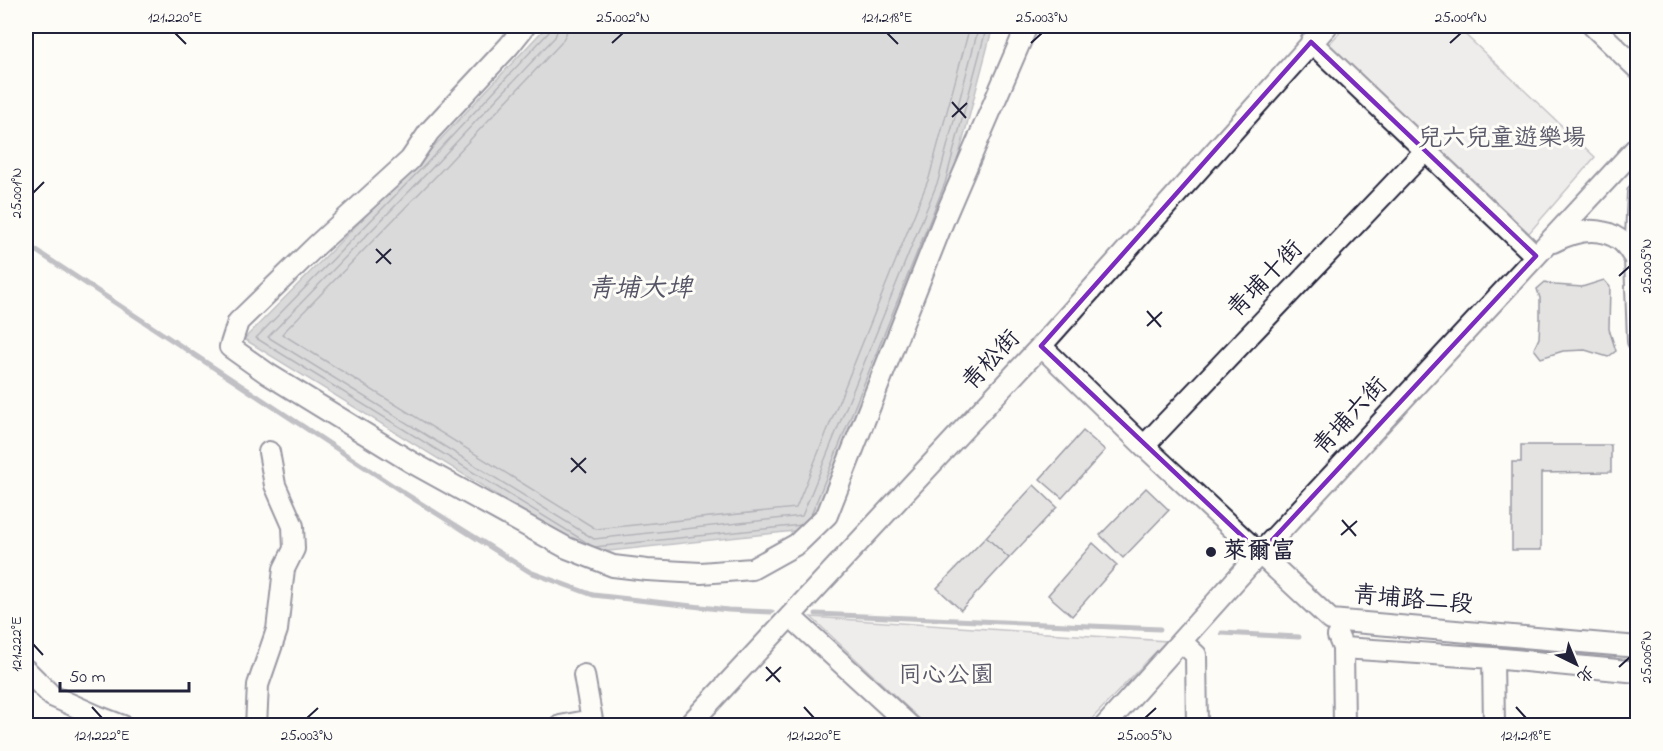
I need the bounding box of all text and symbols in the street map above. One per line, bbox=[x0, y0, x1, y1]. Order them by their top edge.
text: 121.220°E bbox=[148, 7, 202, 29]
text: 25.002°N bbox=[596, 7, 650, 29]
text: 121.218°E bbox=[861, 7, 913, 29]
text: 25.003°N bbox=[1016, 7, 1068, 29]
text: 25.004°N bbox=[1435, 7, 1487, 29]
park label: 兒六兒童遊樂場 bbox=[1418, 122, 1586, 157]
text: 25.001°N bbox=[6, 168, 28, 218]
street label: 青埔十街 bbox=[1220, 233, 1312, 327]
text: 25.005°N bbox=[1636, 239, 1658, 293]
water label: 青埔大埤 bbox=[588, 271, 694, 309]
street label: 青松街 bbox=[955, 323, 1029, 399]
street label: 青埔六街 bbox=[1305, 370, 1397, 464]
place label: 萊爾富 bbox=[1223, 535, 1295, 570]
marker: 萊爾富 bbox=[1204, 545, 1218, 559]
street label: 青埔路二段 bbox=[1352, 578, 1474, 624]
text: 121.222°E bbox=[6, 616, 28, 672]
text: 25.006°N bbox=[1636, 631, 1658, 683]
north arrow bbox=[1546, 634, 1606, 694]
scale bar bbox=[60, 655, 189, 693]
park label: 同心公園 bbox=[898, 659, 994, 694]
text: 北 bbox=[1571, 659, 1599, 688]
text: 50 m bbox=[69, 665, 106, 691]
text: 121.222°E bbox=[74, 725, 130, 747]
text: 25.003°N bbox=[281, 725, 333, 747]
text: 121.220°E bbox=[787, 725, 841, 747]
text: 25.005°N bbox=[1118, 725, 1172, 747]
text: 121.218°E bbox=[1500, 725, 1552, 747]

